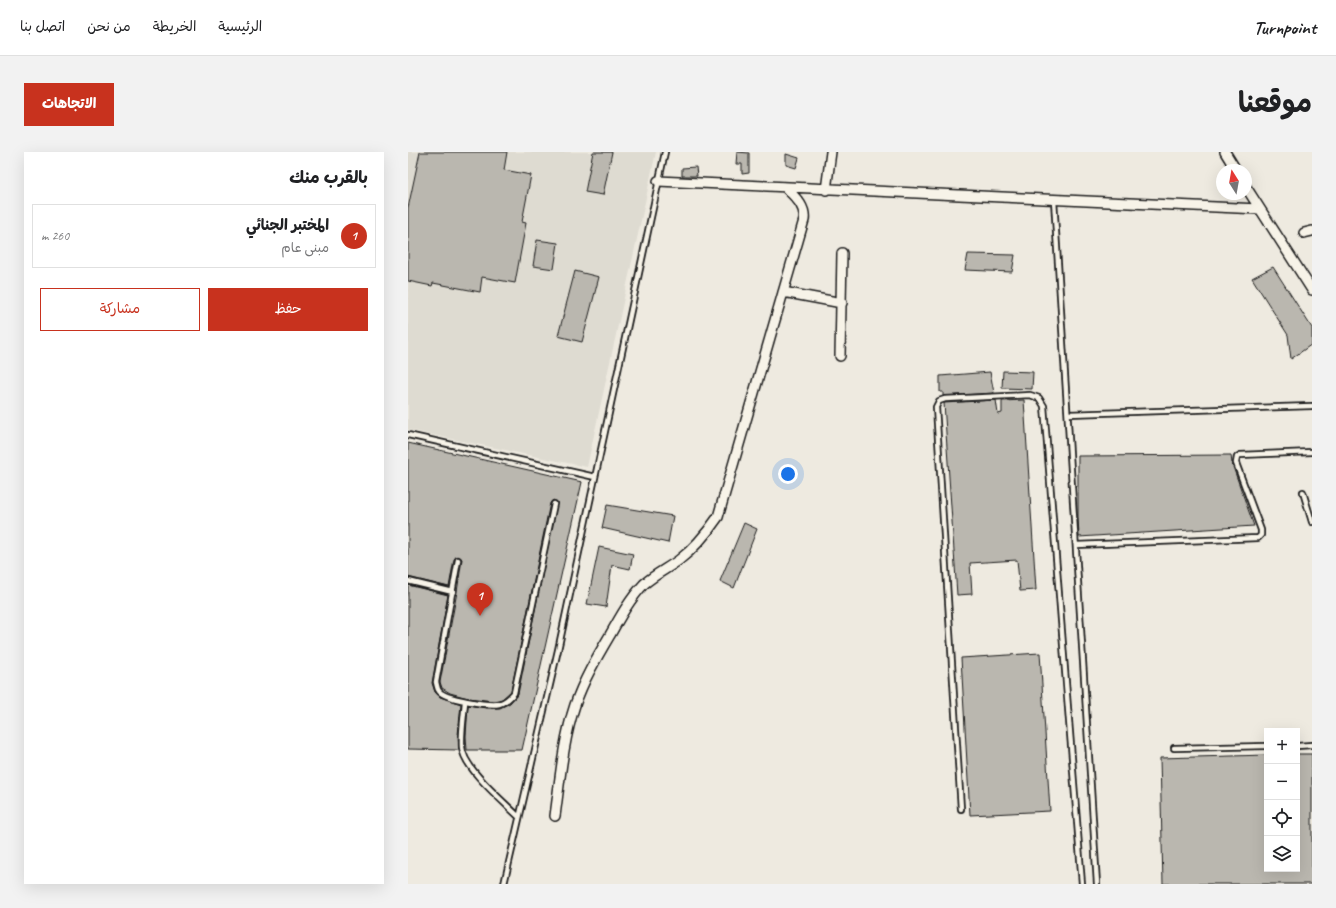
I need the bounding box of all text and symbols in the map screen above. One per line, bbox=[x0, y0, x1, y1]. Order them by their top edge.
text: Turnpoint bbox=[1254, 16, 1316, 40]
text: اتصل بنا bbox=[20, 18, 65, 35]
text: من نحن bbox=[87, 18, 131, 35]
text: الخريطة bbox=[153, 18, 196, 35]
text: الرئيسية bbox=[218, 18, 262, 35]
button: الاتجاهات bbox=[24, 83, 114, 126]
text: موقعنا bbox=[1238, 85, 1312, 120]
north arrow bbox=[1216, 164, 1252, 200]
text: بالقرب منك bbox=[289, 167, 368, 188]
text: المختبر الجنائي bbox=[246, 216, 329, 235]
text: 260 m bbox=[41, 228, 69, 244]
text: 1 bbox=[351, 228, 357, 244]
text: مبنى عام bbox=[281, 240, 329, 256]
button: مشاركة bbox=[40, 288, 200, 331]
button: حفظ bbox=[208, 288, 368, 331]
your location bbox=[778, 464, 798, 484]
pin: 1 bbox=[467, 583, 493, 616]
map controls bbox=[1264, 728, 1300, 872]
button: + bbox=[1264, 728, 1300, 764]
button: − bbox=[1264, 764, 1300, 800]
button: locate bbox=[1264, 800, 1300, 836]
button: layers bbox=[1264, 836, 1300, 872]

